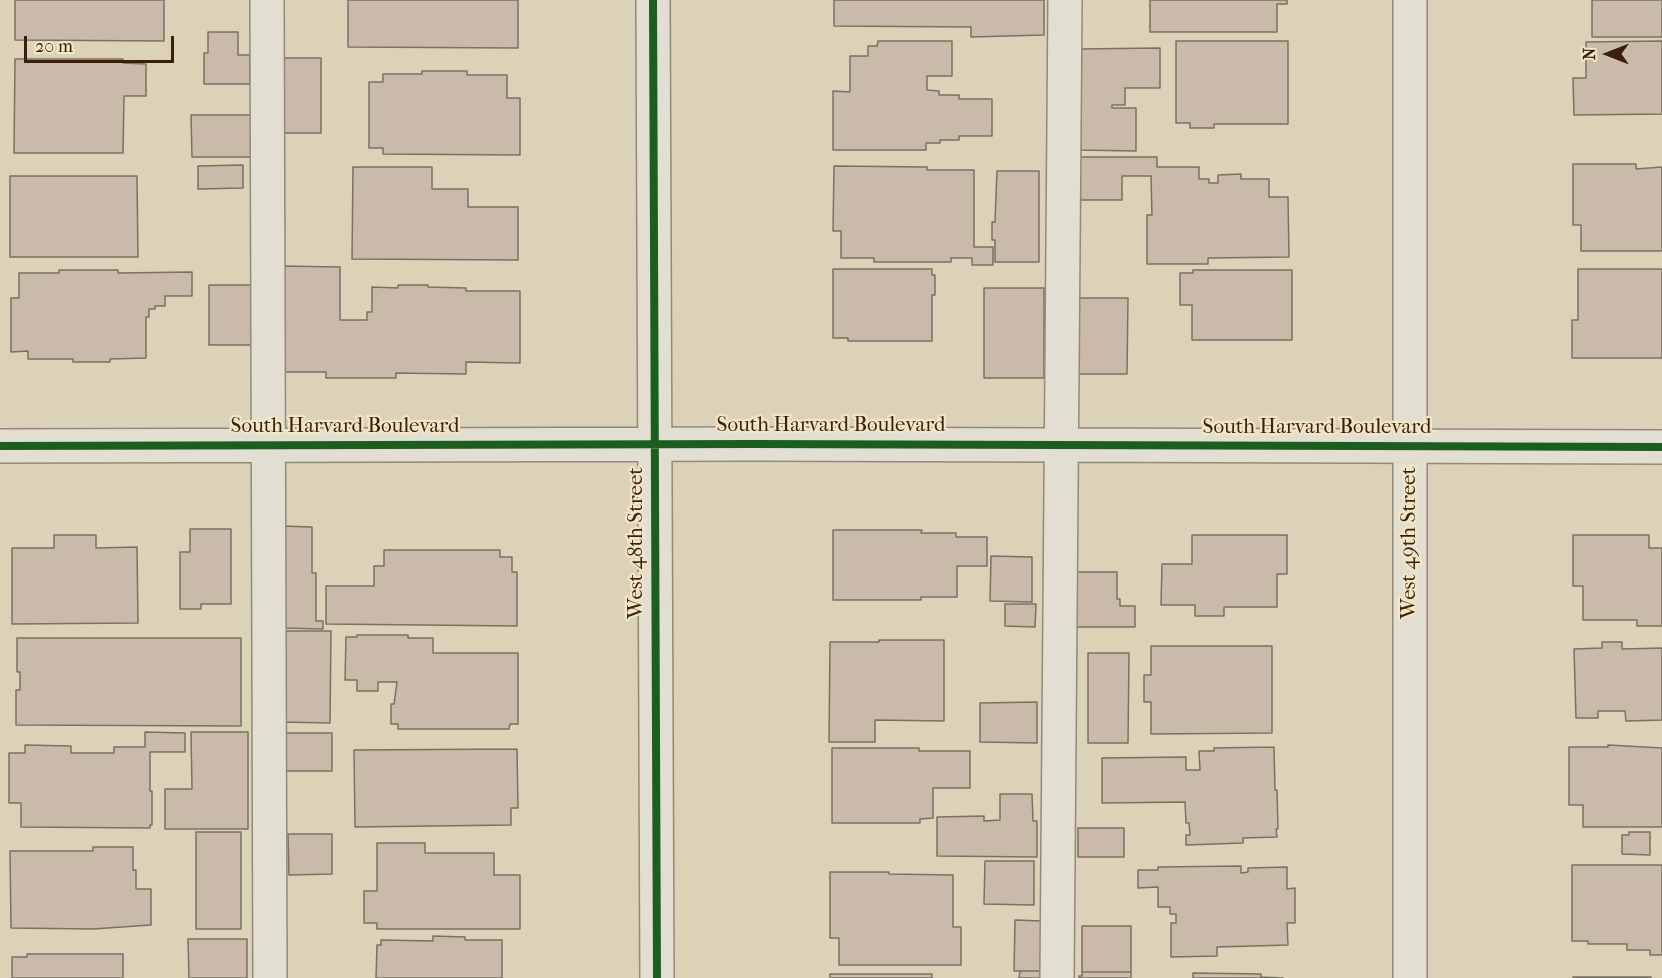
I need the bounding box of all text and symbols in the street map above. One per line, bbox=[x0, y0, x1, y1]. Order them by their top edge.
scale bar bbox=[27, 24, 177, 62]
north arrow bbox=[1578, 24, 1638, 84]
text: 20 m bbox=[35, 36, 73, 57]
text: N bbox=[1580, 48, 1599, 60]
street label: South Harvard Boulevard bbox=[717, 413, 945, 439]
street label: South Harvard Boulevard bbox=[231, 414, 459, 440]
street label: South Harvard Boulevard bbox=[1203, 415, 1431, 441]
street label: West 48th Street bbox=[624, 467, 650, 619]
street label: West 49th Street bbox=[1397, 467, 1423, 619]

